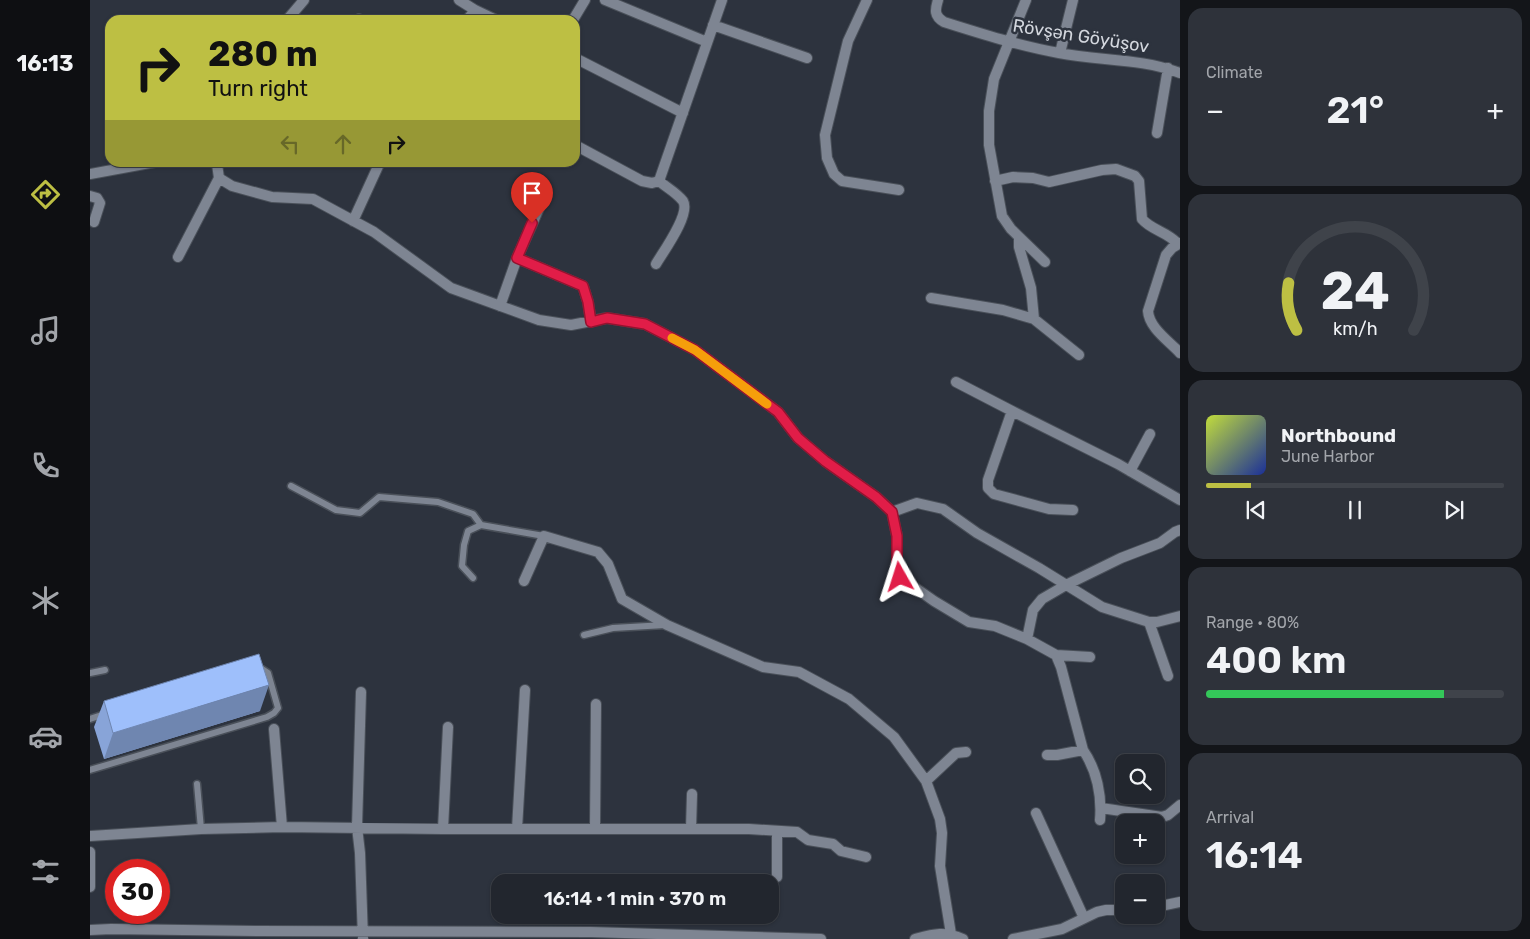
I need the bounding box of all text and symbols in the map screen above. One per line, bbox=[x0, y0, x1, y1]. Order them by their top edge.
street label: Rövşən Göyüşov bbox=[1011, 14, 1151, 58]
text: 280 m bbox=[208, 33, 318, 75]
icon: right bbox=[125, 35, 190, 100]
text: 16:13 bbox=[16, 50, 74, 77]
text: Climate bbox=[1206, 63, 1263, 82]
text: Turn right bbox=[208, 75, 308, 102]
text: 21° bbox=[1327, 87, 1384, 133]
text: − bbox=[1206, 94, 1224, 127]
text: + bbox=[1487, 94, 1504, 127]
icon: left bbox=[276, 130, 304, 158]
icon: ahead bbox=[329, 130, 357, 158]
icon: right bbox=[382, 130, 410, 158]
pin bbox=[511, 172, 553, 223]
icon: directions bbox=[28, 177, 63, 212]
icon: arrive bbox=[518, 179, 546, 207]
text: 24 bbox=[1320, 260, 1390, 322]
icon: music bbox=[28, 313, 63, 348]
text: km/h bbox=[1333, 318, 1377, 339]
text: Northbound bbox=[1281, 424, 1396, 447]
text: June Harbor bbox=[1281, 447, 1374, 466]
icon: phone bbox=[28, 448, 63, 483]
icon: previous bbox=[1242, 496, 1270, 524]
icon: pause bbox=[1341, 496, 1369, 524]
icon: next bbox=[1440, 496, 1468, 524]
position arrow bbox=[873, 550, 925, 602]
icon: climate bbox=[28, 583, 63, 618]
text: Range · 80% bbox=[1206, 613, 1299, 632]
text: 400 km bbox=[1206, 637, 1347, 683]
icon: car bbox=[28, 719, 63, 754]
map controls bbox=[1115, 754, 1165, 924]
button: search bbox=[1115, 754, 1165, 804]
text: Arrival bbox=[1206, 808, 1254, 827]
button: + bbox=[1115, 814, 1165, 864]
text: 16:14 bbox=[1206, 832, 1303, 878]
icon: filters bbox=[28, 854, 63, 889]
speed limit sign: 30 bbox=[105, 859, 170, 924]
button: − bbox=[1115, 874, 1165, 924]
text: 16:14 · 1 min · 370 m bbox=[544, 887, 726, 910]

